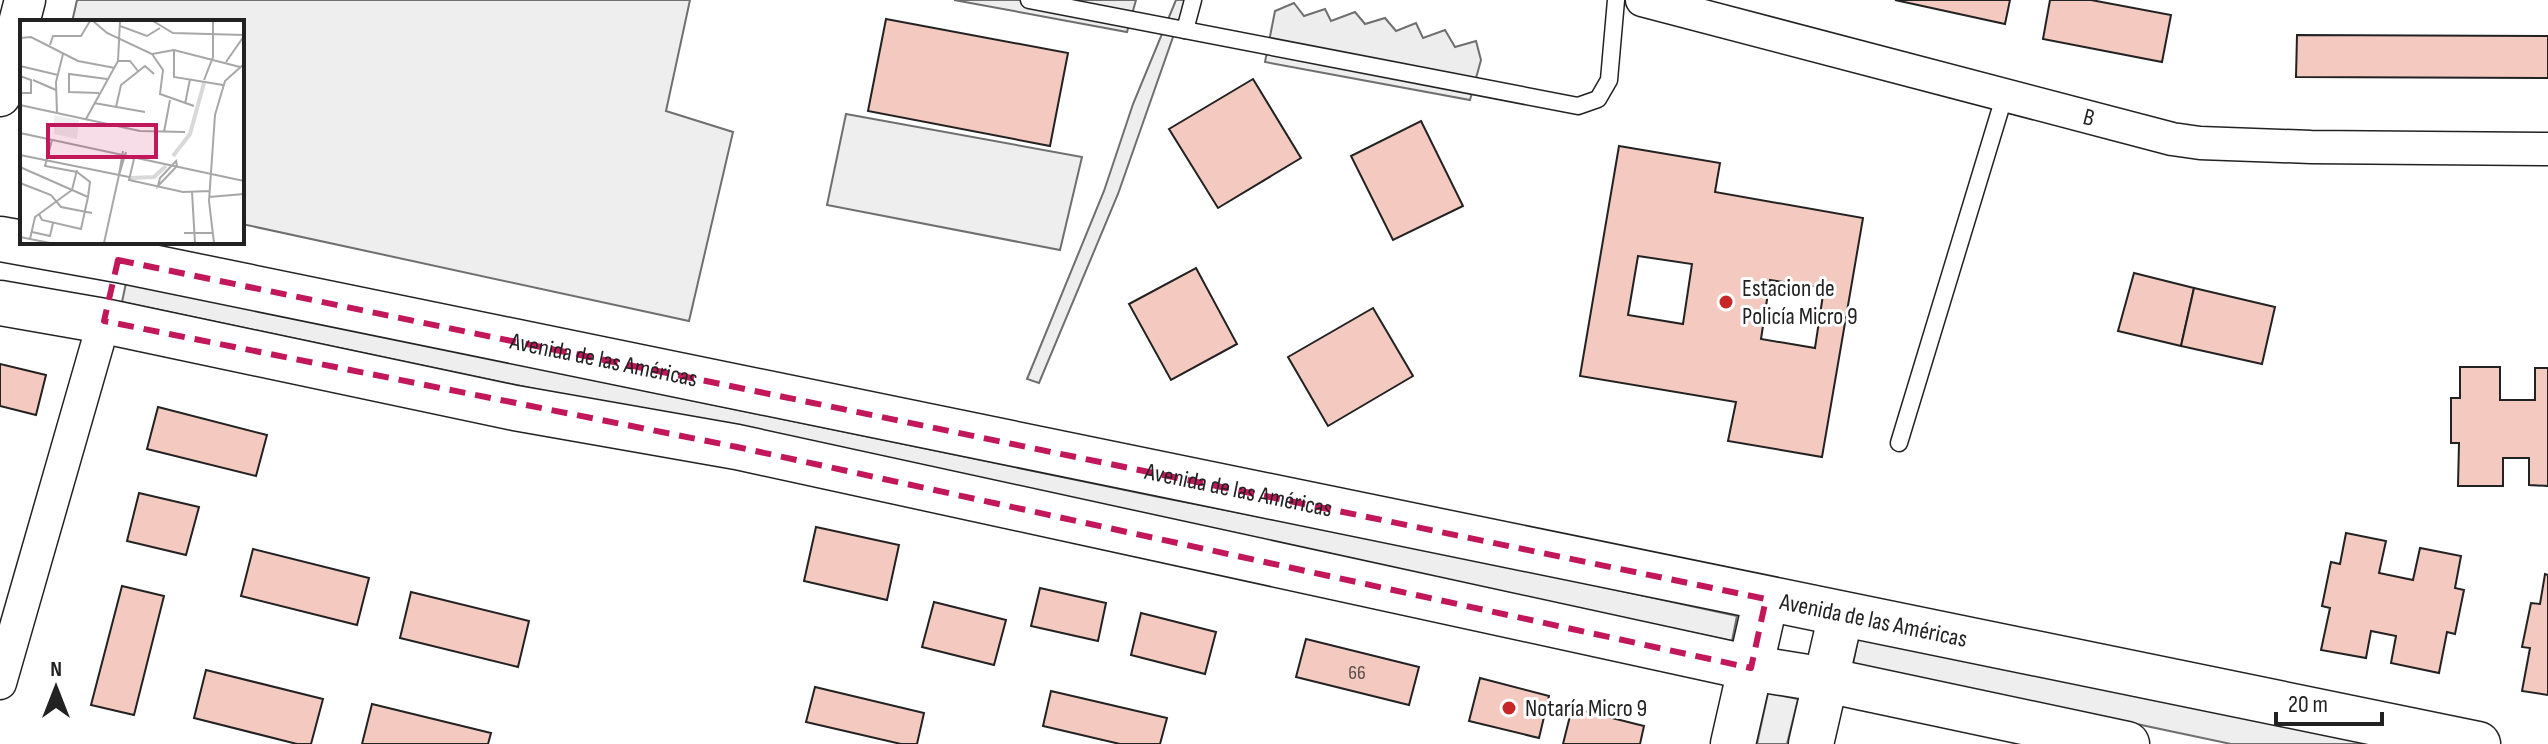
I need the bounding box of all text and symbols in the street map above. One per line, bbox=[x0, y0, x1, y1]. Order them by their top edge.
inset map bbox=[20, 20, 244, 244]
street label: B bbox=[2080, 102, 2098, 133]
place label: Estacion de Policía Micro 9 bbox=[1742, 274, 1858, 331]
marker: Estacion de Policía Micro 9 bbox=[1717, 293, 1735, 311]
street label: Avenida de las Américas bbox=[507, 327, 700, 394]
street label: Avenida de las Américas bbox=[1141, 457, 1335, 524]
street label: Avenida de las Américas bbox=[1776, 587, 1970, 654]
north arrow bbox=[16, 648, 96, 728]
text: N bbox=[50, 656, 62, 683]
house number: 66 bbox=[1348, 661, 1366, 685]
scale bar bbox=[2276, 676, 2382, 726]
text: 20 m bbox=[2288, 690, 2328, 719]
place label: Notaría Micro 9 bbox=[1525, 694, 1647, 723]
marker: Notaría Micro 9 bbox=[1500, 699, 1518, 717]

